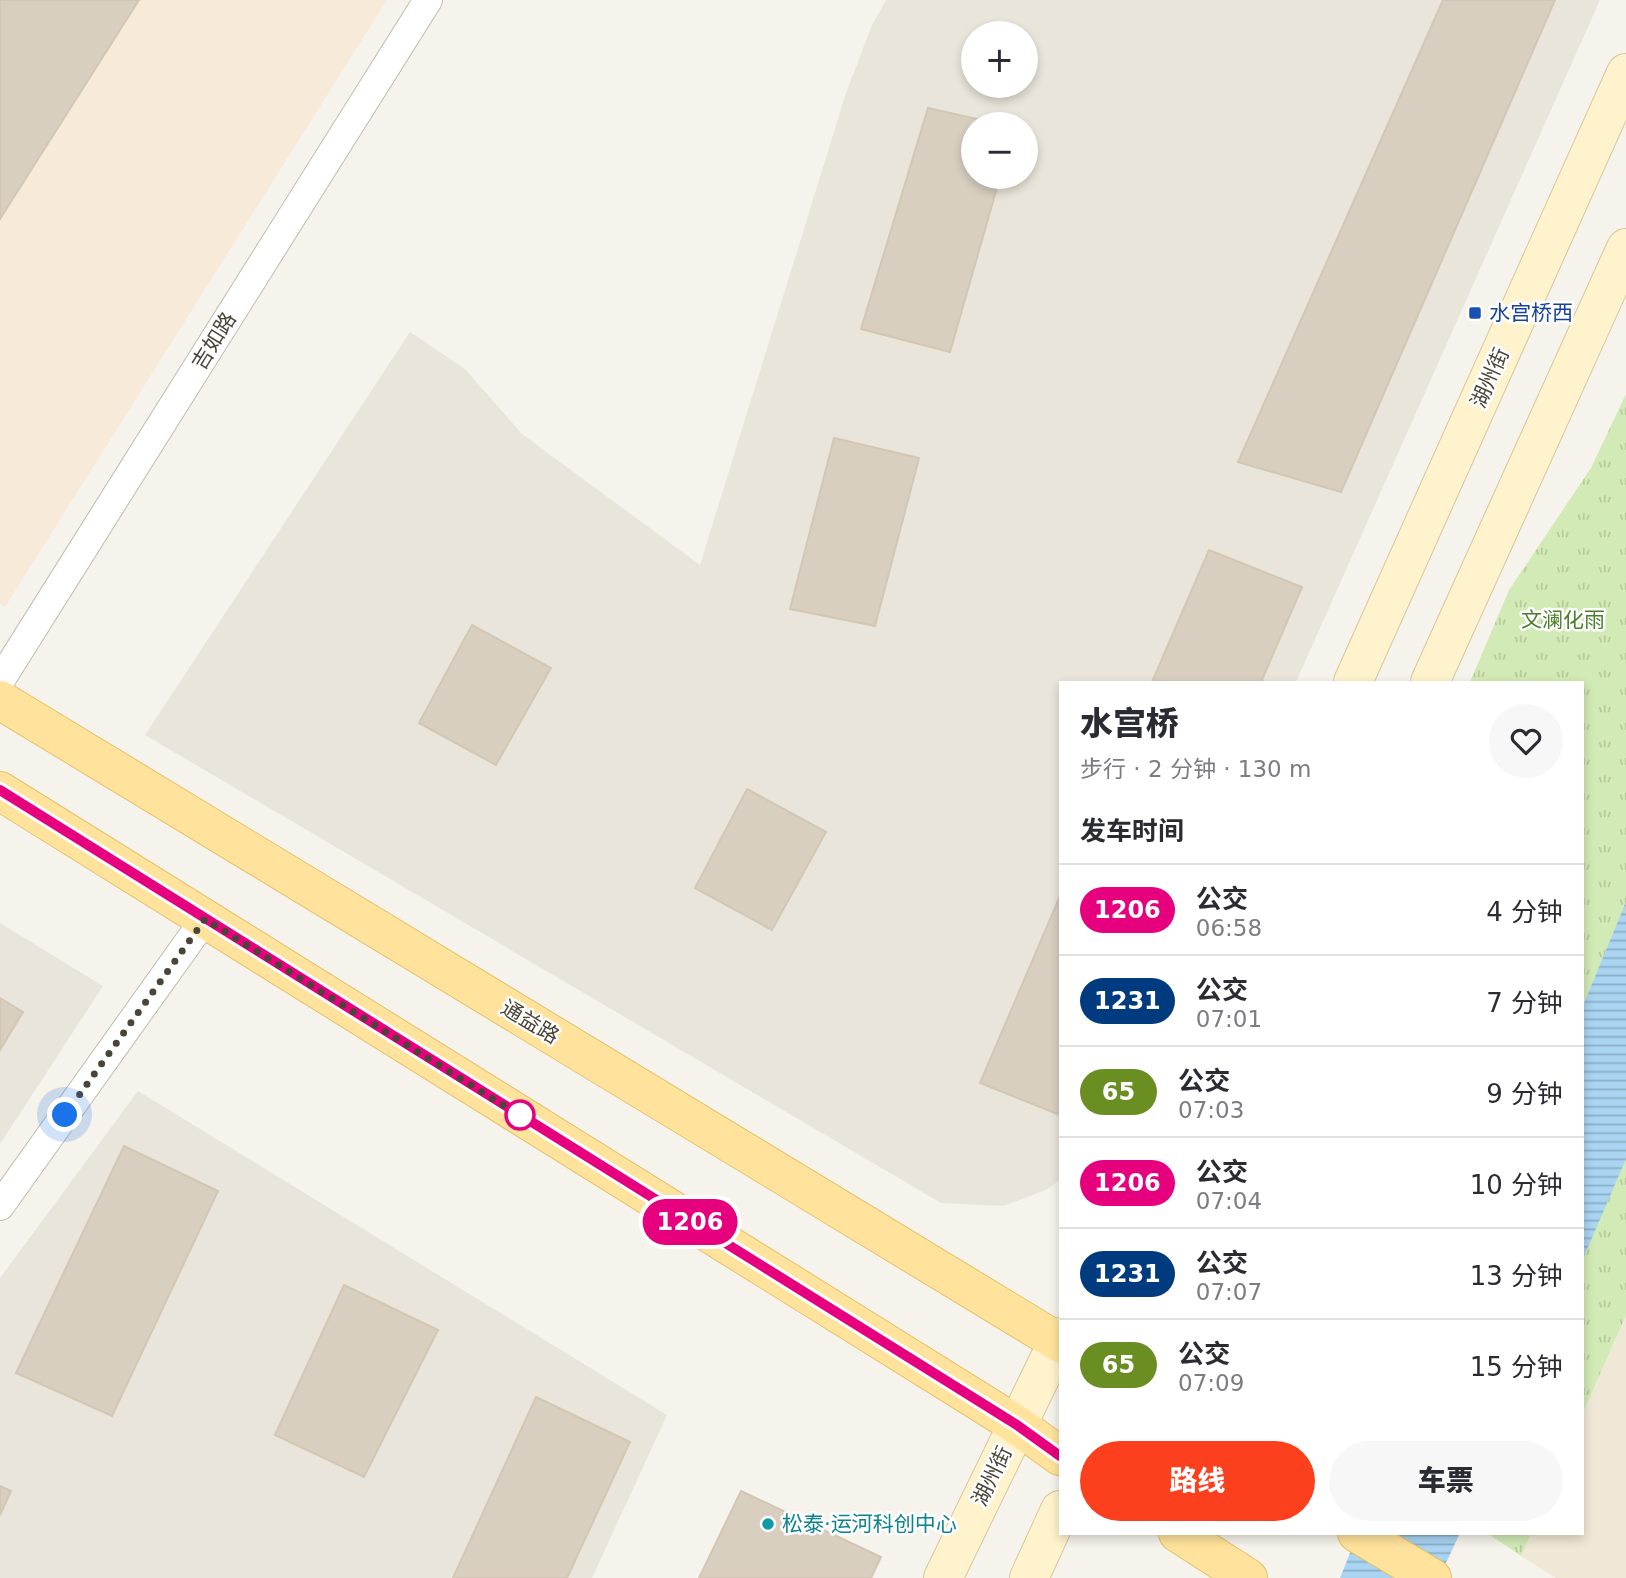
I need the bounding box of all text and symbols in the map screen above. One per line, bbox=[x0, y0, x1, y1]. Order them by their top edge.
map controls bbox=[961, 21, 1038, 189]
button: + bbox=[961, 21, 1038, 98]
button: − bbox=[961, 112, 1038, 189]
place label: 水宫桥西 bbox=[1489, 301, 1573, 325]
marker: 水宫桥西 bbox=[1467, 305, 1483, 321]
street label: 吉如路 bbox=[187, 308, 241, 374]
street label: 湖州街 bbox=[1466, 344, 1514, 412]
park label: 文澜化雨 bbox=[1521, 608, 1605, 632]
text: 水宫桥 bbox=[1080, 704, 1179, 743]
button: heart bbox=[1489, 704, 1563, 778]
text: 步行 · 2 分钟 · 130 m bbox=[1080, 756, 1311, 782]
text: 发车时间 bbox=[1080, 816, 1184, 846]
text: 公交 bbox=[1196, 884, 1248, 914]
text: 1206 bbox=[1094, 896, 1161, 924]
text: 4 分钟 bbox=[1486, 897, 1563, 927]
text: 06:58 bbox=[1196, 915, 1262, 941]
text: 公交 bbox=[1196, 975, 1248, 1005]
text: 1231 bbox=[1094, 987, 1161, 1015]
text: 7 分钟 bbox=[1486, 988, 1563, 1018]
street label: 通益路 bbox=[497, 995, 563, 1049]
text: 07:01 bbox=[1196, 1006, 1262, 1032]
text: 公交 bbox=[1178, 1066, 1230, 1096]
text: 65 bbox=[1102, 1078, 1135, 1106]
text: 9 分钟 bbox=[1486, 1079, 1563, 1109]
your location bbox=[47, 1097, 82, 1132]
text: 07:03 bbox=[1178, 1097, 1244, 1123]
unlabelled marker bbox=[505, 1100, 535, 1130]
text: 公交 bbox=[1196, 1157, 1248, 1187]
text: 1206 bbox=[1094, 1169, 1161, 1197]
text: 10 分钟 bbox=[1470, 1170, 1563, 1200]
text: 07:04 bbox=[1196, 1188, 1262, 1214]
line badge: 1206 bbox=[641, 1199, 739, 1245]
text: 1206 bbox=[657, 1208, 723, 1236]
text: 公交 bbox=[1196, 1248, 1248, 1278]
text: 1231 bbox=[1094, 1260, 1161, 1288]
text: 13 分钟 bbox=[1470, 1261, 1563, 1291]
text: 07:07 bbox=[1196, 1279, 1262, 1305]
text: 公交 bbox=[1178, 1339, 1230, 1369]
text: 65 bbox=[1102, 1351, 1135, 1379]
text: 15 分钟 bbox=[1470, 1352, 1563, 1382]
text: 07:09 bbox=[1178, 1370, 1244, 1396]
button: 路线 bbox=[1080, 1441, 1315, 1521]
button: 车票 bbox=[1329, 1441, 1563, 1521]
street label: 湖州街 bbox=[967, 1442, 1017, 1510]
place label: 松泰·运河科创中心 bbox=[782, 1512, 957, 1536]
marker: 松泰·运河科创中心 bbox=[760, 1516, 776, 1532]

